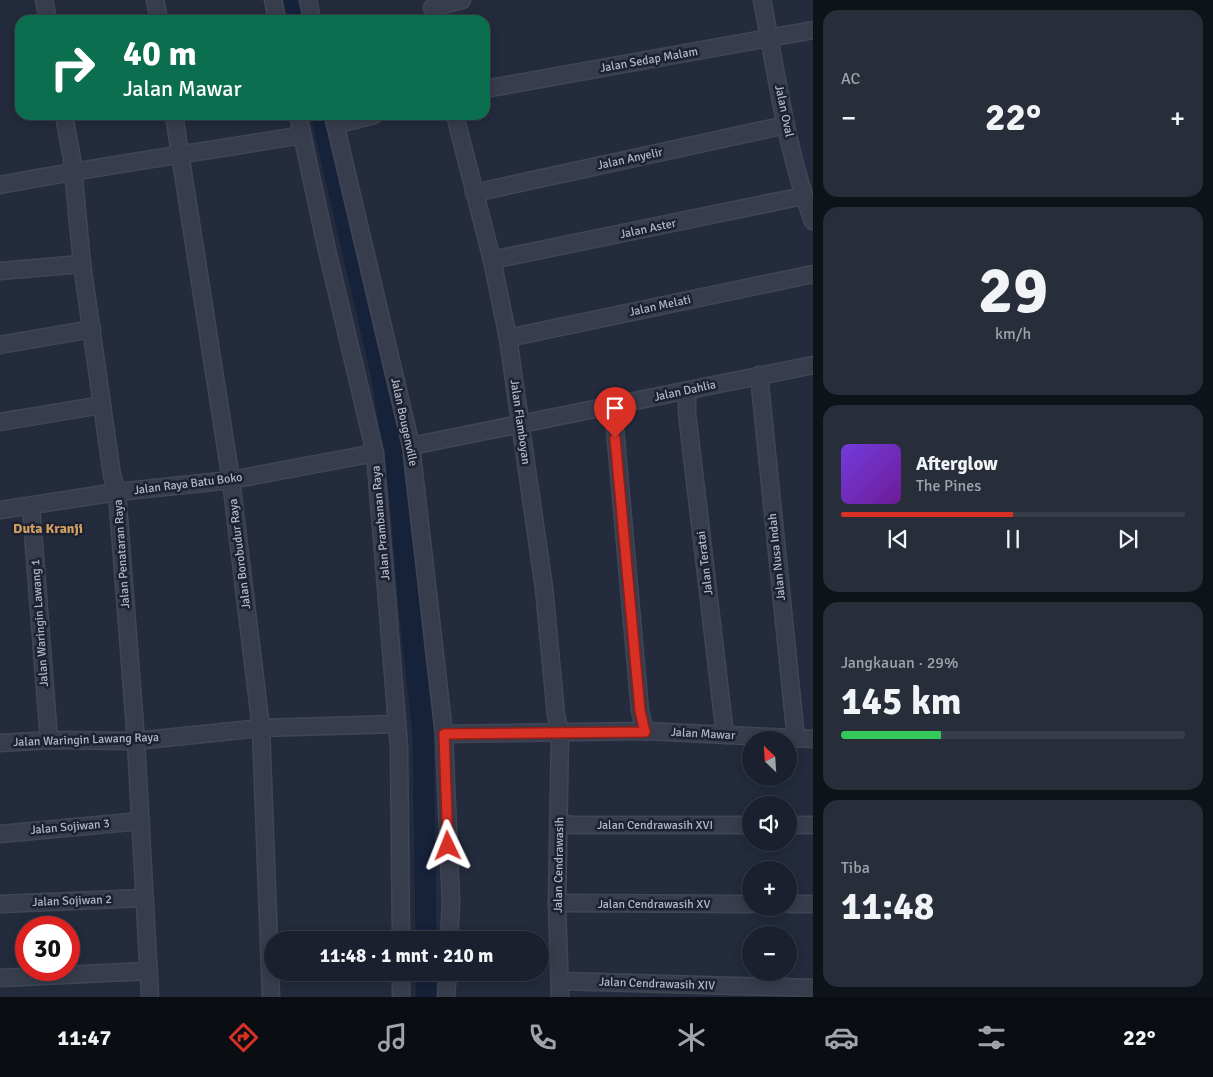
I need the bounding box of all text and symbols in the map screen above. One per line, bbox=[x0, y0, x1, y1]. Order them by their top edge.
text: 40 m bbox=[123, 32, 197, 75]
icon: right bbox=[40, 35, 105, 100]
street label: Jalan Sedap Malam bbox=[599, 44, 699, 76]
text: AC bbox=[841, 69, 860, 89]
text: Jalan Mawar bbox=[123, 75, 242, 102]
street label: Jalan Oval bbox=[771, 84, 797, 139]
text: 22° bbox=[985, 94, 1041, 141]
text: − bbox=[841, 101, 856, 135]
text: + bbox=[1170, 101, 1185, 135]
street label: Jalan Anyelir bbox=[596, 145, 665, 173]
street label: Jalan Aster bbox=[619, 216, 678, 242]
text: 29 bbox=[978, 251, 1048, 331]
street label: Jalan Melati bbox=[628, 292, 692, 320]
text: km/h bbox=[995, 324, 1031, 344]
street label: Jalan Bougenville bbox=[387, 376, 421, 468]
street label: Jalan Dahlia bbox=[653, 377, 717, 405]
street label: Jalan Flamboyan bbox=[507, 378, 533, 466]
pin bbox=[594, 387, 636, 438]
icon: arrive bbox=[601, 394, 629, 422]
text: Afterglow bbox=[916, 452, 998, 476]
street label: Jalan Prambanan Raya bbox=[369, 465, 393, 581]
street label: Jalan Raya Batu Boko bbox=[133, 470, 243, 498]
text: The Pines bbox=[916, 476, 981, 496]
street label: Jalan Borobudur Raya bbox=[226, 498, 254, 610]
street label: Jalan Penataran Raya bbox=[111, 499, 133, 609]
street label: Jalan Nusa Indah bbox=[765, 513, 789, 601]
district label: Duta Kranji bbox=[13, 520, 83, 537]
icon: previous bbox=[884, 525, 912, 553]
icon: pause bbox=[999, 525, 1027, 553]
icon: next bbox=[1114, 525, 1142, 553]
street label: Jalan Teratai bbox=[694, 530, 716, 596]
street label: Jalan Waringin Lawang 1 bbox=[28, 559, 52, 687]
text: Jangkauan · 29% bbox=[841, 653, 958, 673]
text: 145 km bbox=[841, 678, 962, 725]
street label: Jalan Mawar bbox=[670, 725, 736, 743]
street label: Jalan Waringin Lawang Raya bbox=[13, 730, 159, 750]
north arrow bbox=[742, 731, 798, 786]
map controls bbox=[742, 731, 797, 981]
button: sound bbox=[742, 796, 797, 851]
street label: Jalan Sojiwan 3 bbox=[30, 816, 110, 838]
street label: Jalan Cendrawasih bbox=[551, 817, 567, 913]
street label: Jalan Cendrawasih XVI bbox=[597, 818, 713, 833]
position arrow bbox=[421, 819, 473, 871]
text: Tiba bbox=[841, 858, 870, 878]
button: + bbox=[742, 861, 797, 916]
text: 11:48 bbox=[841, 883, 934, 930]
street label: Jalan Sojiwan 2 bbox=[32, 892, 112, 910]
street label: Jalan Cendrawasih XV bbox=[598, 897, 710, 912]
speed limit sign: 30 bbox=[15, 916, 80, 981]
button: − bbox=[742, 926, 797, 981]
text: 11:48 · 1 mnt · 210 m bbox=[320, 944, 493, 968]
street label: Jalan Cendrawasih XIV bbox=[599, 974, 715, 994]
icon: directions bbox=[226, 1020, 261, 1055]
icon: music bbox=[375, 1020, 410, 1055]
icon: phone bbox=[525, 1020, 560, 1055]
icon: climate bbox=[674, 1020, 709, 1055]
icon: car bbox=[824, 1020, 859, 1055]
icon: filters bbox=[974, 1020, 1009, 1055]
text: 11:47 bbox=[57, 1024, 111, 1051]
text: 22° bbox=[1123, 1024, 1156, 1051]

